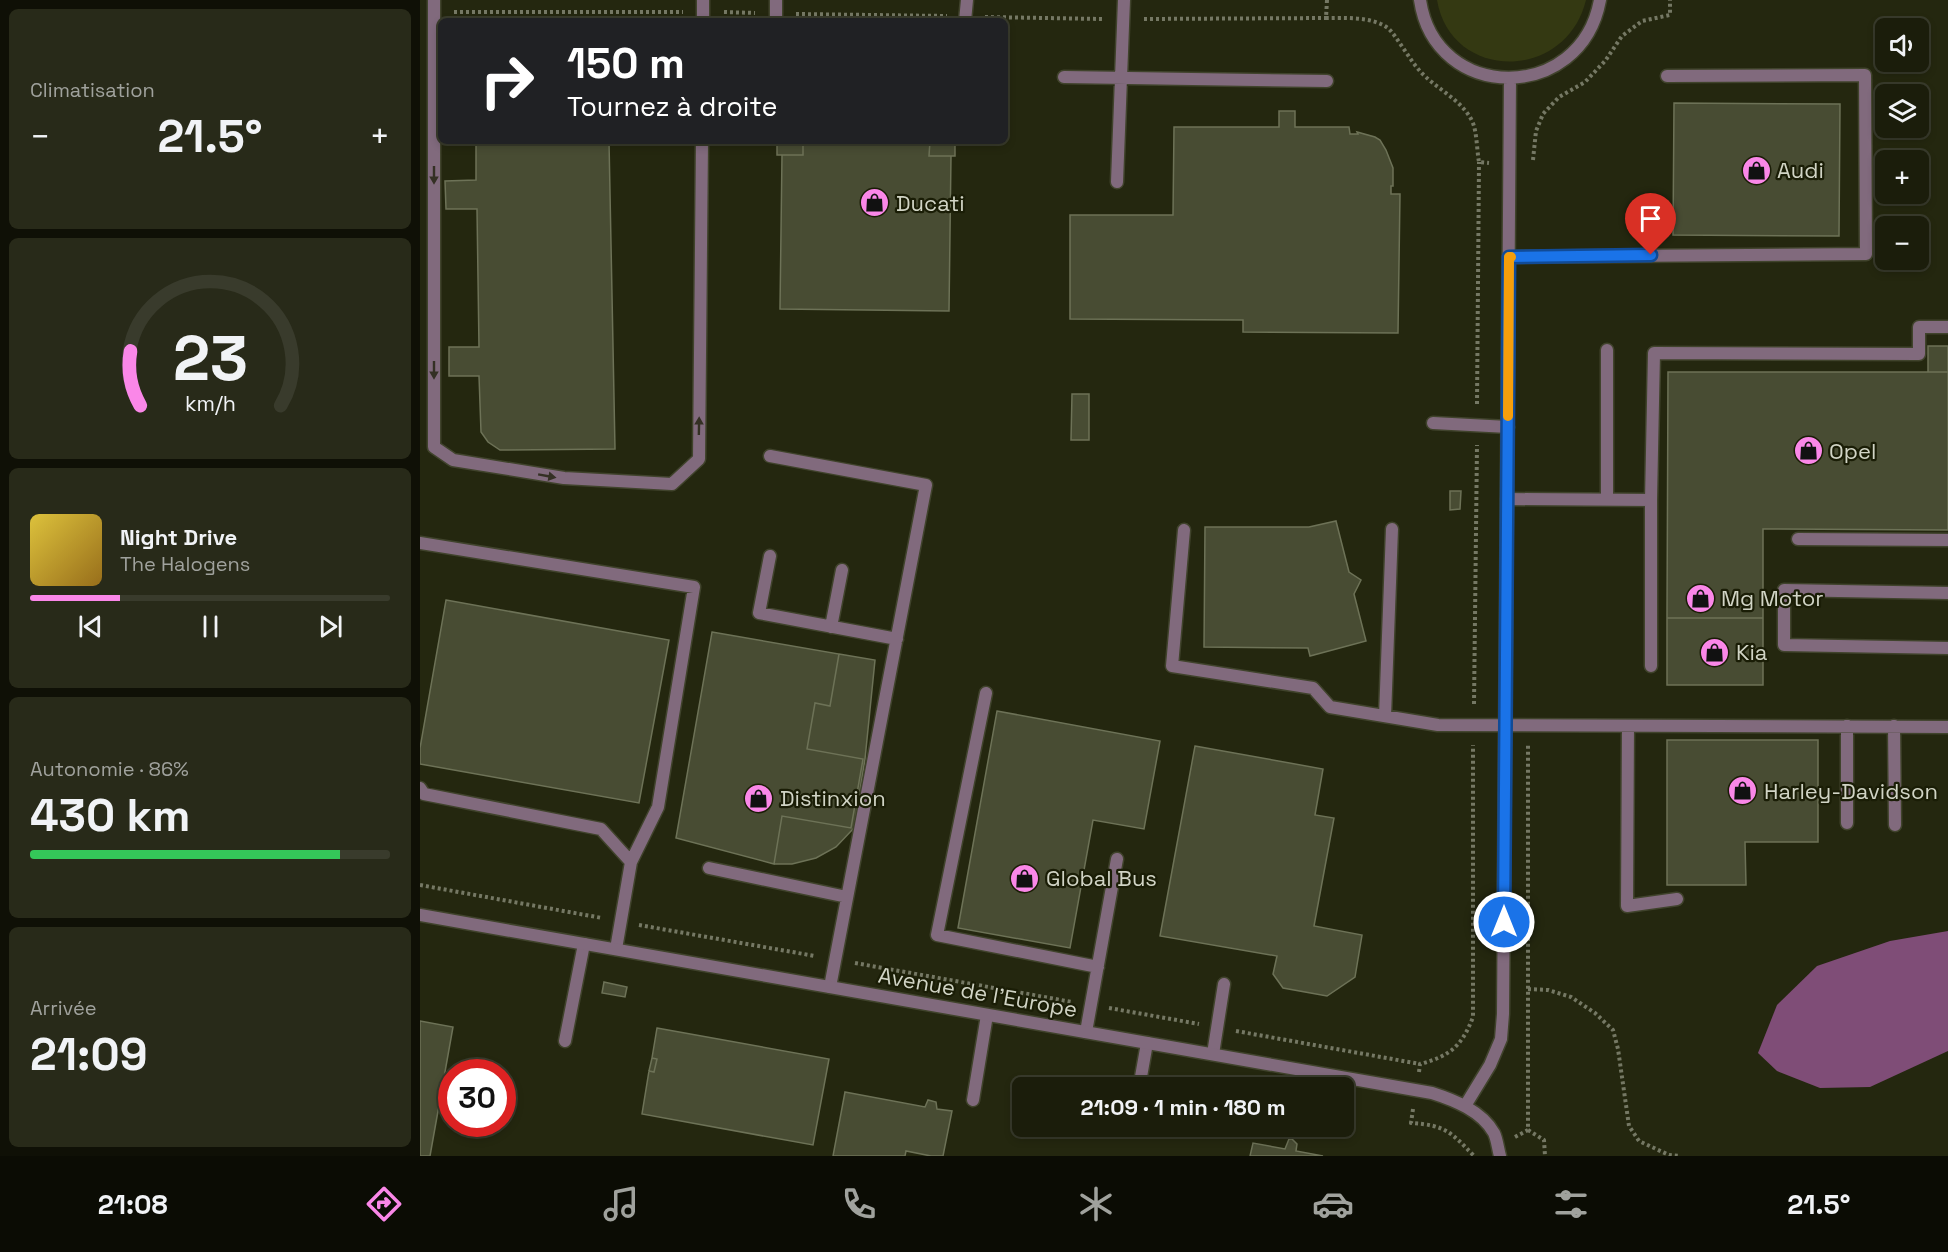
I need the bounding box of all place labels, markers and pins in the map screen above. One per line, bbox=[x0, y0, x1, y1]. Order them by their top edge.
shop icon: Audi bbox=[1740, 154, 1772, 186]
place label: Audi bbox=[1777, 156, 1824, 184]
shop icon: Ducati bbox=[859, 187, 891, 219]
place label: Ducati bbox=[896, 189, 965, 217]
pin bbox=[1625, 193, 1676, 255]
shop icon: Opel bbox=[1792, 435, 1824, 467]
place label: Opel bbox=[1829, 437, 1876, 465]
shop icon: Mg Motor bbox=[1684, 582, 1716, 614]
place label: Mg Motor bbox=[1721, 584, 1824, 612]
shop icon: Kia bbox=[1699, 636, 1731, 668]
place label: Kia bbox=[1736, 638, 1768, 666]
shop icon: Harley-Davidson bbox=[1727, 775, 1759, 807]
place label: Harley-Davidson bbox=[1764, 777, 1938, 805]
shop icon: Distinxion bbox=[743, 782, 775, 814]
place label: Distinxion bbox=[780, 784, 886, 812]
shop icon: Global Bus bbox=[1009, 862, 1041, 894]
place label: Global Bus bbox=[1046, 864, 1157, 892]

